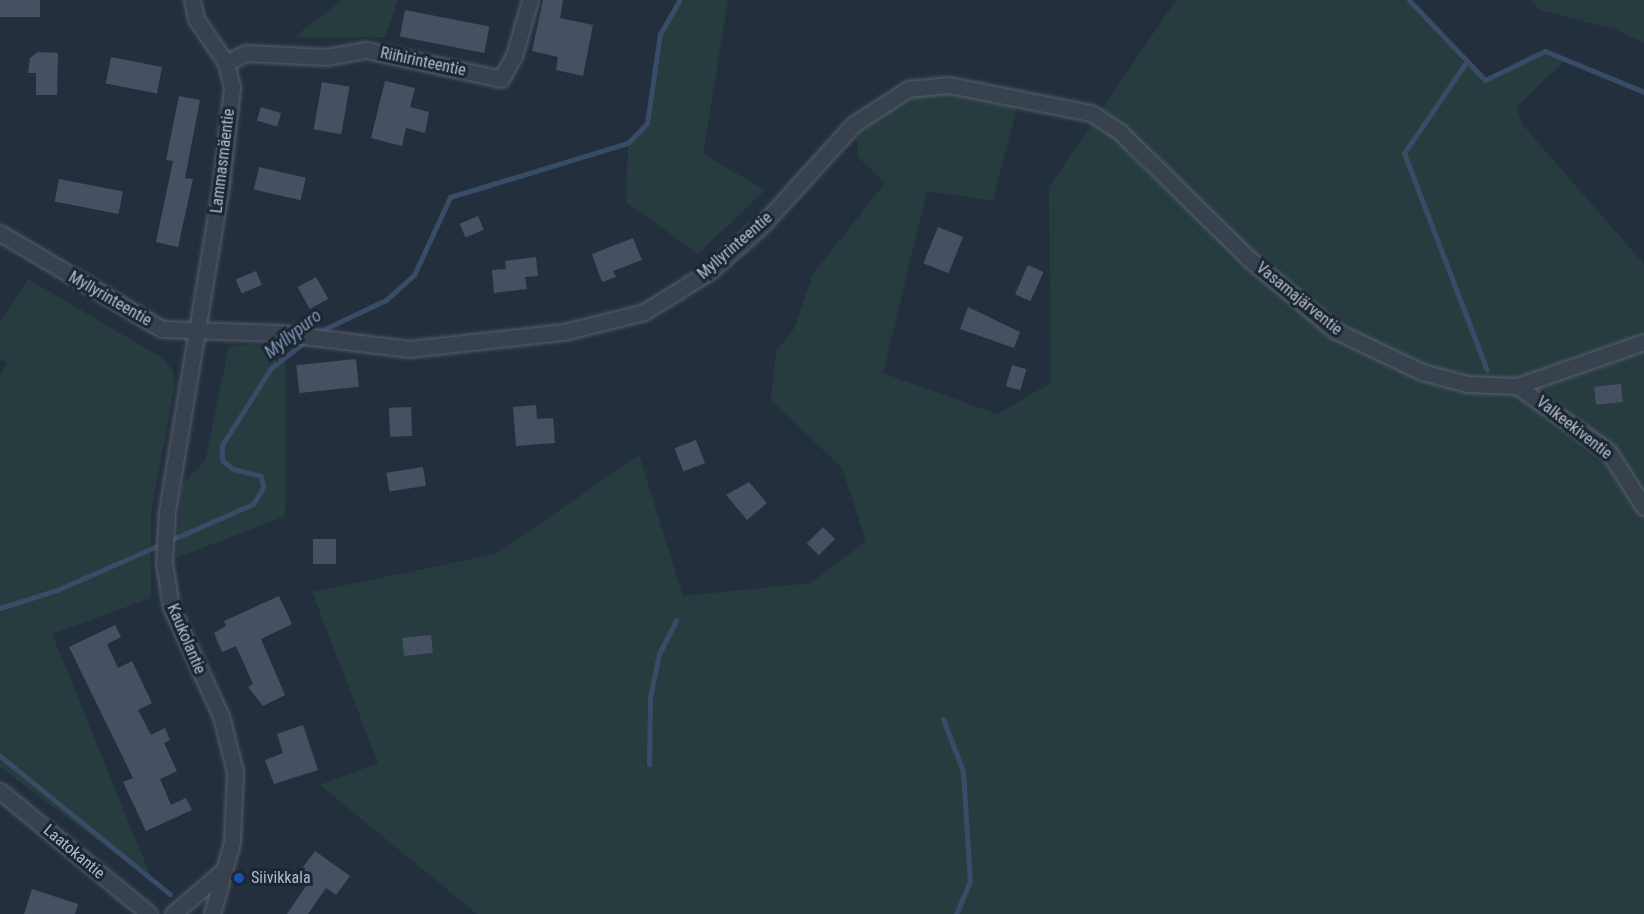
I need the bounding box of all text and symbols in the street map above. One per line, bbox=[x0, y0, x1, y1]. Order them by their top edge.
street label: Riihirinteentie bbox=[378, 44, 468, 80]
street label: Lammasmäentie bbox=[207, 108, 239, 214]
street label: Myllyrinteentie bbox=[694, 208, 776, 284]
street label: Vasamajärventie bbox=[1252, 258, 1346, 340]
street label: Myllyrinteentie bbox=[65, 268, 155, 330]
water label: Myllypuro bbox=[260, 305, 326, 363]
street label: Valkeekiventie bbox=[1532, 392, 1616, 464]
street label: Kaukolantie bbox=[163, 601, 209, 677]
street label: Laatokantie bbox=[39, 821, 109, 883]
place label: Siivikkala bbox=[251, 868, 311, 888]
marker: Siivikkala bbox=[232, 871, 246, 885]

